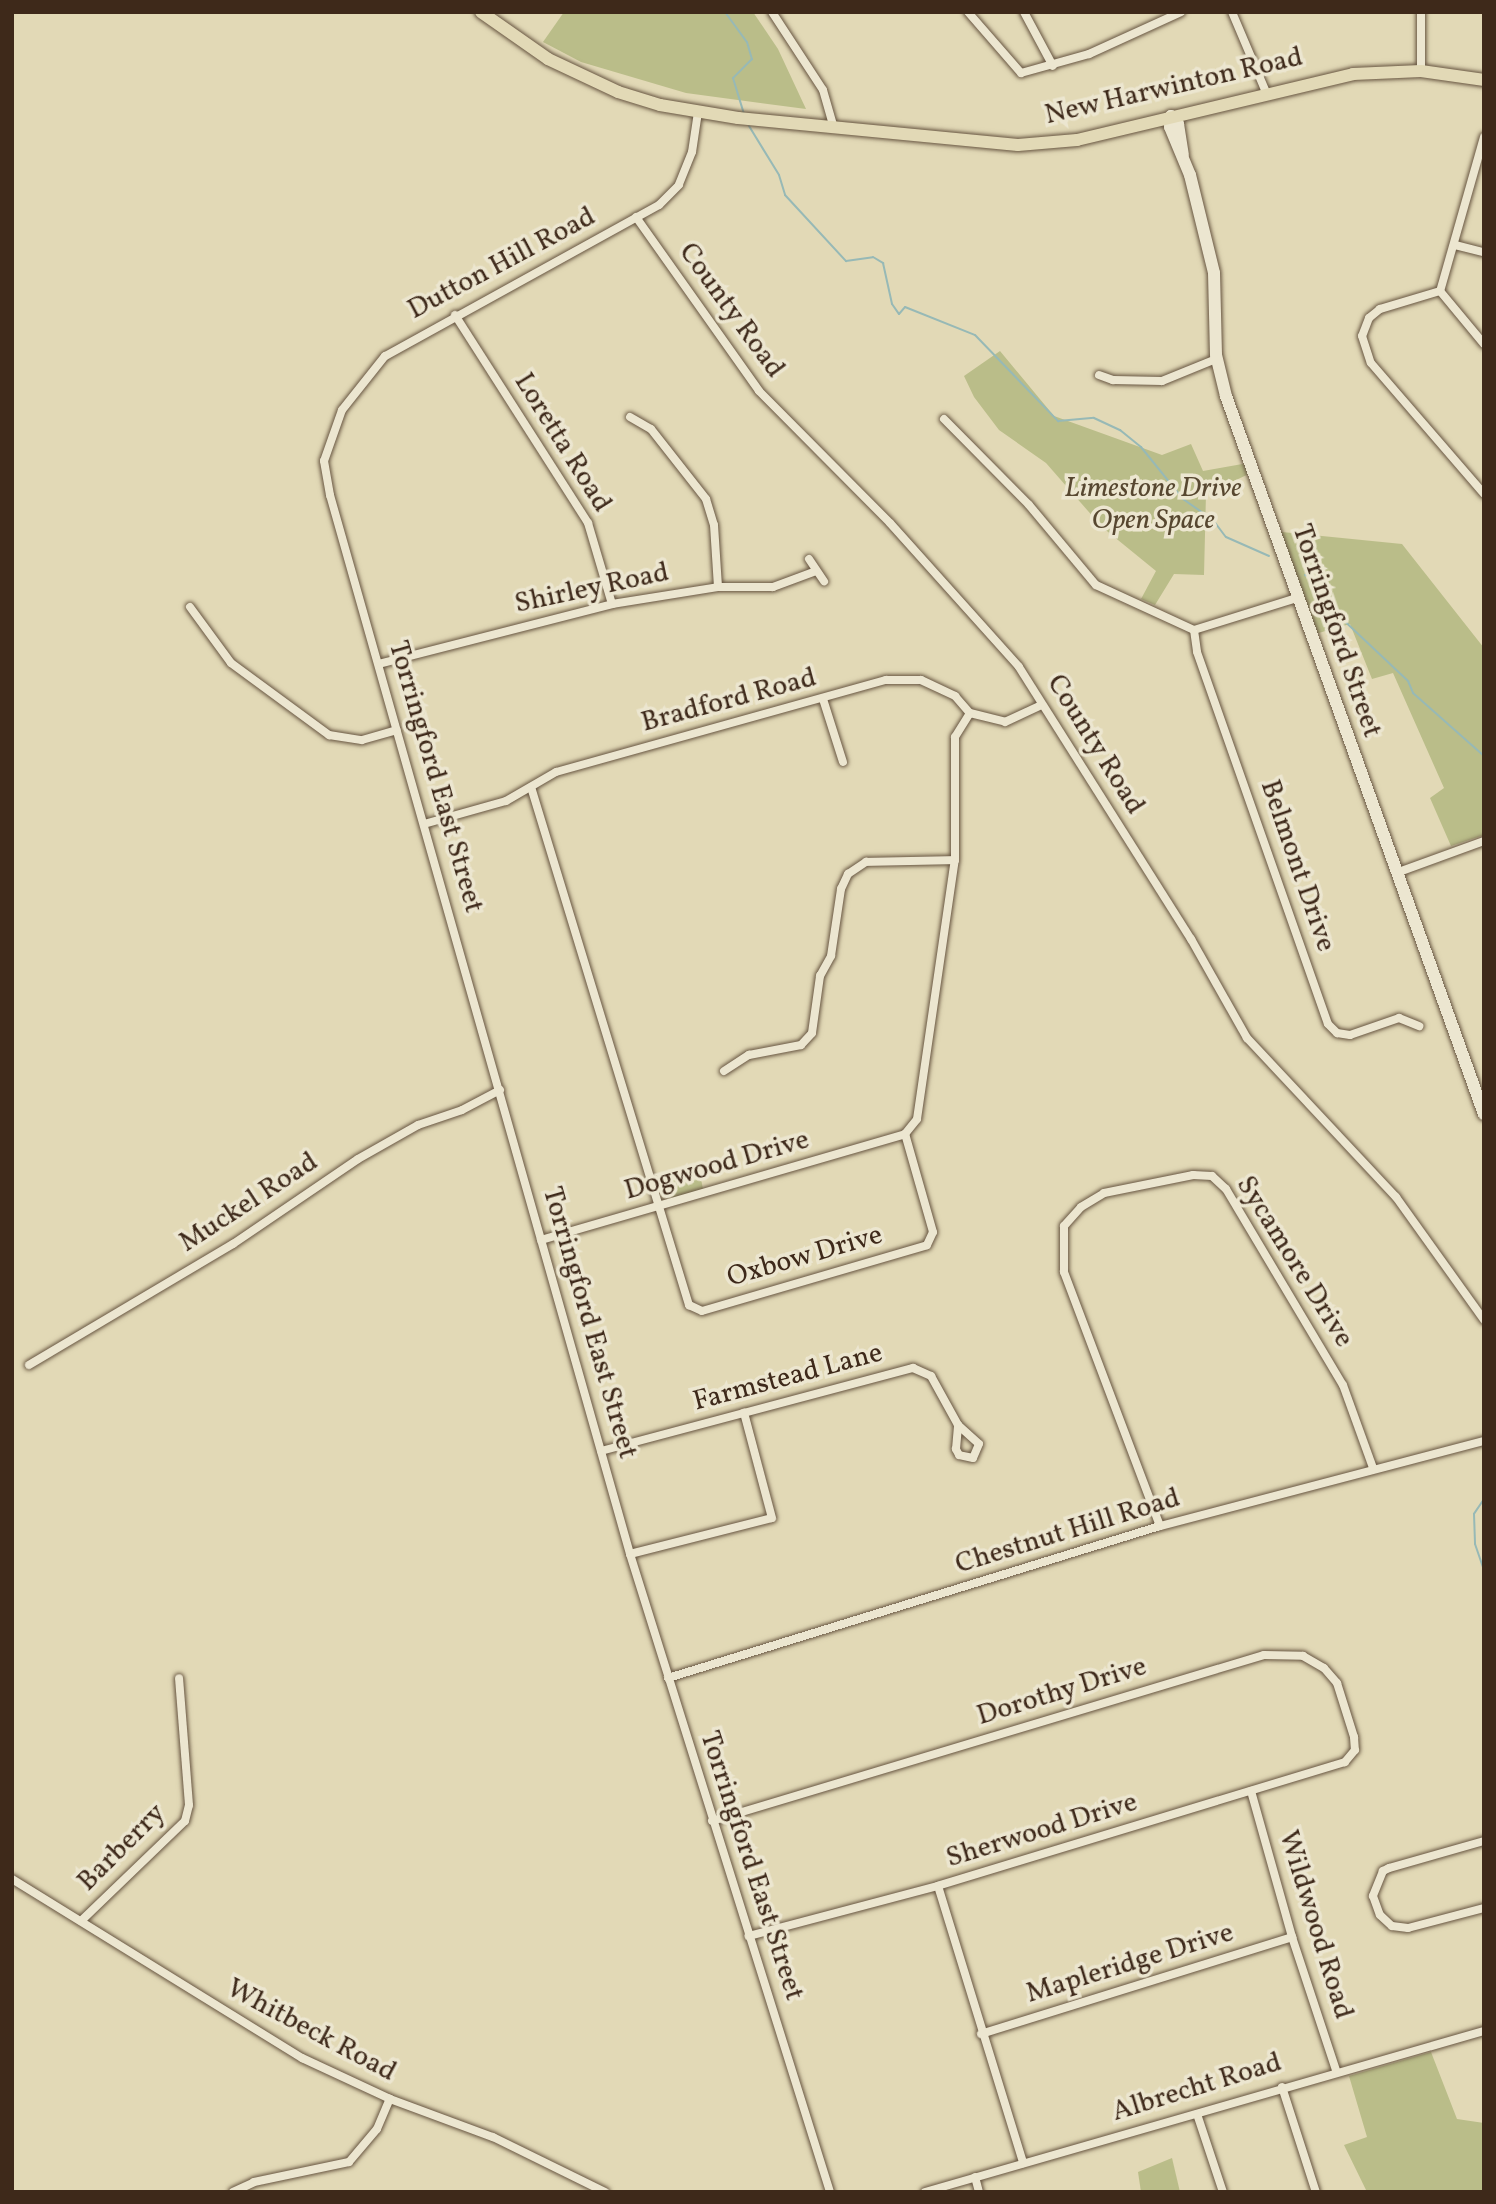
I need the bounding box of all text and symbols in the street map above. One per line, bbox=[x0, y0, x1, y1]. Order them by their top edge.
street label: New Harwinton Road bbox=[1041, 41, 1307, 133]
street label: Dutton Hill Road bbox=[402, 200, 602, 328]
street label: County Road bbox=[671, 237, 791, 385]
street label: Loretta Road bbox=[506, 367, 618, 519]
park label: Limestone Drive Open Space bbox=[1065, 472, 1241, 538]
street label: Torringford Street bbox=[1284, 520, 1388, 742]
street label: Shirley Road bbox=[511, 556, 673, 622]
street label: Torringford East Street bbox=[380, 637, 490, 917]
street label: Bradford Road bbox=[638, 662, 820, 740]
street label: County Road bbox=[1038, 668, 1152, 822]
street label: Belmont Drive bbox=[1252, 776, 1342, 956]
street label: Dogwood Drive bbox=[621, 1124, 813, 1208]
street label: Muckel Road bbox=[173, 1146, 325, 1260]
street label: Sycamore Drive bbox=[1228, 1170, 1360, 1354]
street label: Torringford East Street bbox=[534, 1183, 644, 1463]
street label: Oxbow Drive bbox=[723, 1219, 887, 1295]
street label: Farmstead Lane bbox=[690, 1337, 886, 1419]
street label: Chestnut Hill Road bbox=[952, 1482, 1184, 1582]
street label: Dorothy Drive bbox=[973, 1650, 1151, 1734]
street label: Torringford East Street bbox=[692, 1727, 810, 2005]
street label: Sherwood Drive bbox=[942, 1786, 1142, 1876]
street label: Barberry bbox=[71, 1797, 173, 1899]
street label: Wildwood Road bbox=[1270, 1827, 1360, 2023]
street label: Mapleridge Drive bbox=[1022, 1917, 1238, 2011]
street label: Whitbeck Road bbox=[220, 1972, 402, 2090]
street label: Albrecht Road bbox=[1108, 2046, 1286, 2130]

